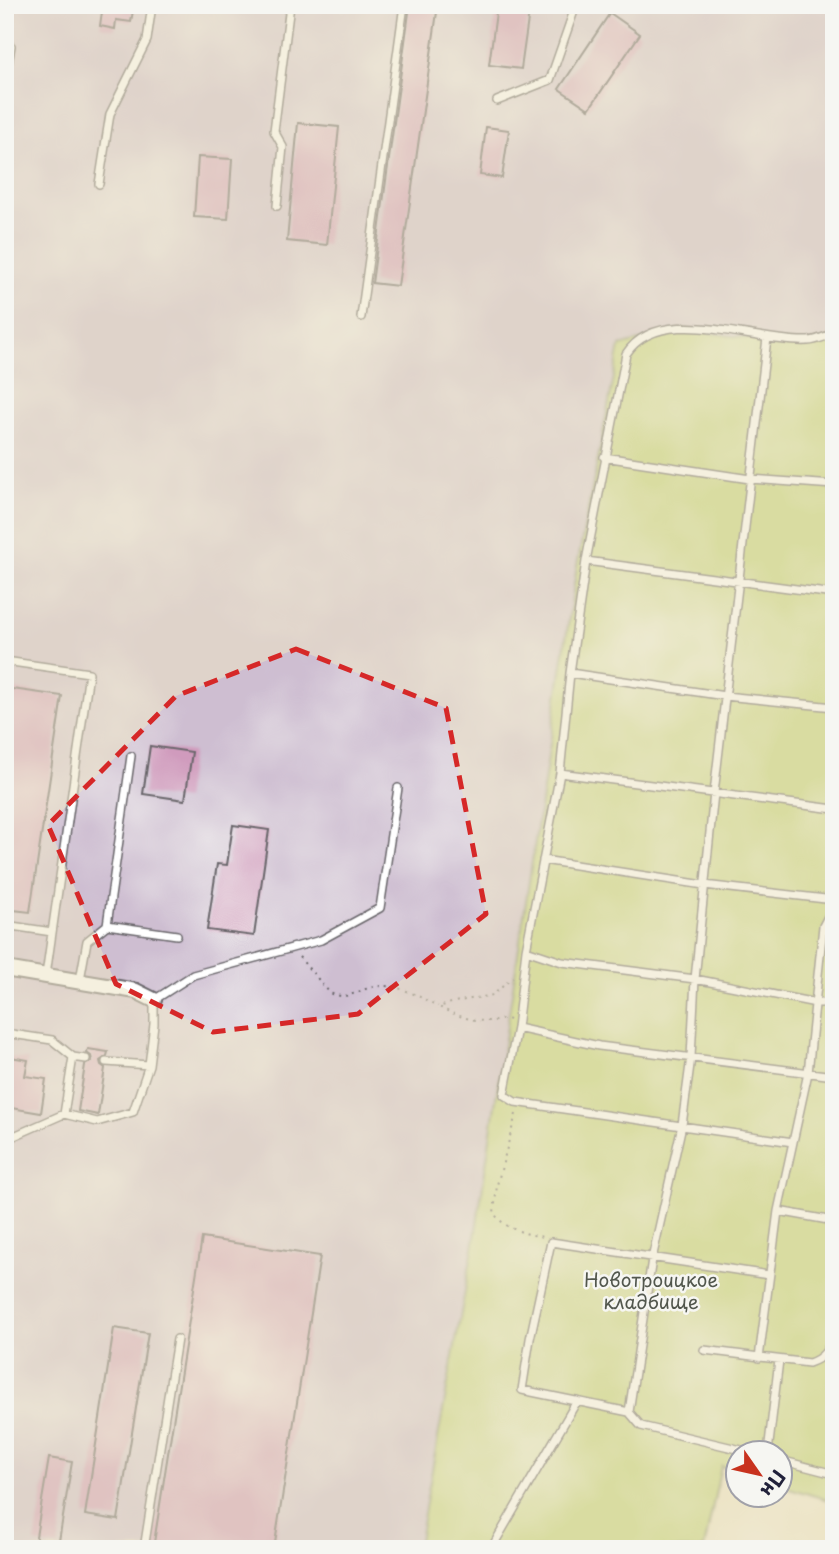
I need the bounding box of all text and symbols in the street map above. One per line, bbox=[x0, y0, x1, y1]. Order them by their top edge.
park label: Новотроицкое кладбище bbox=[584, 1265, 718, 1315]
north arrow bbox=[724, 1438, 794, 1508]
text: Пн bbox=[755, 1465, 793, 1503]

